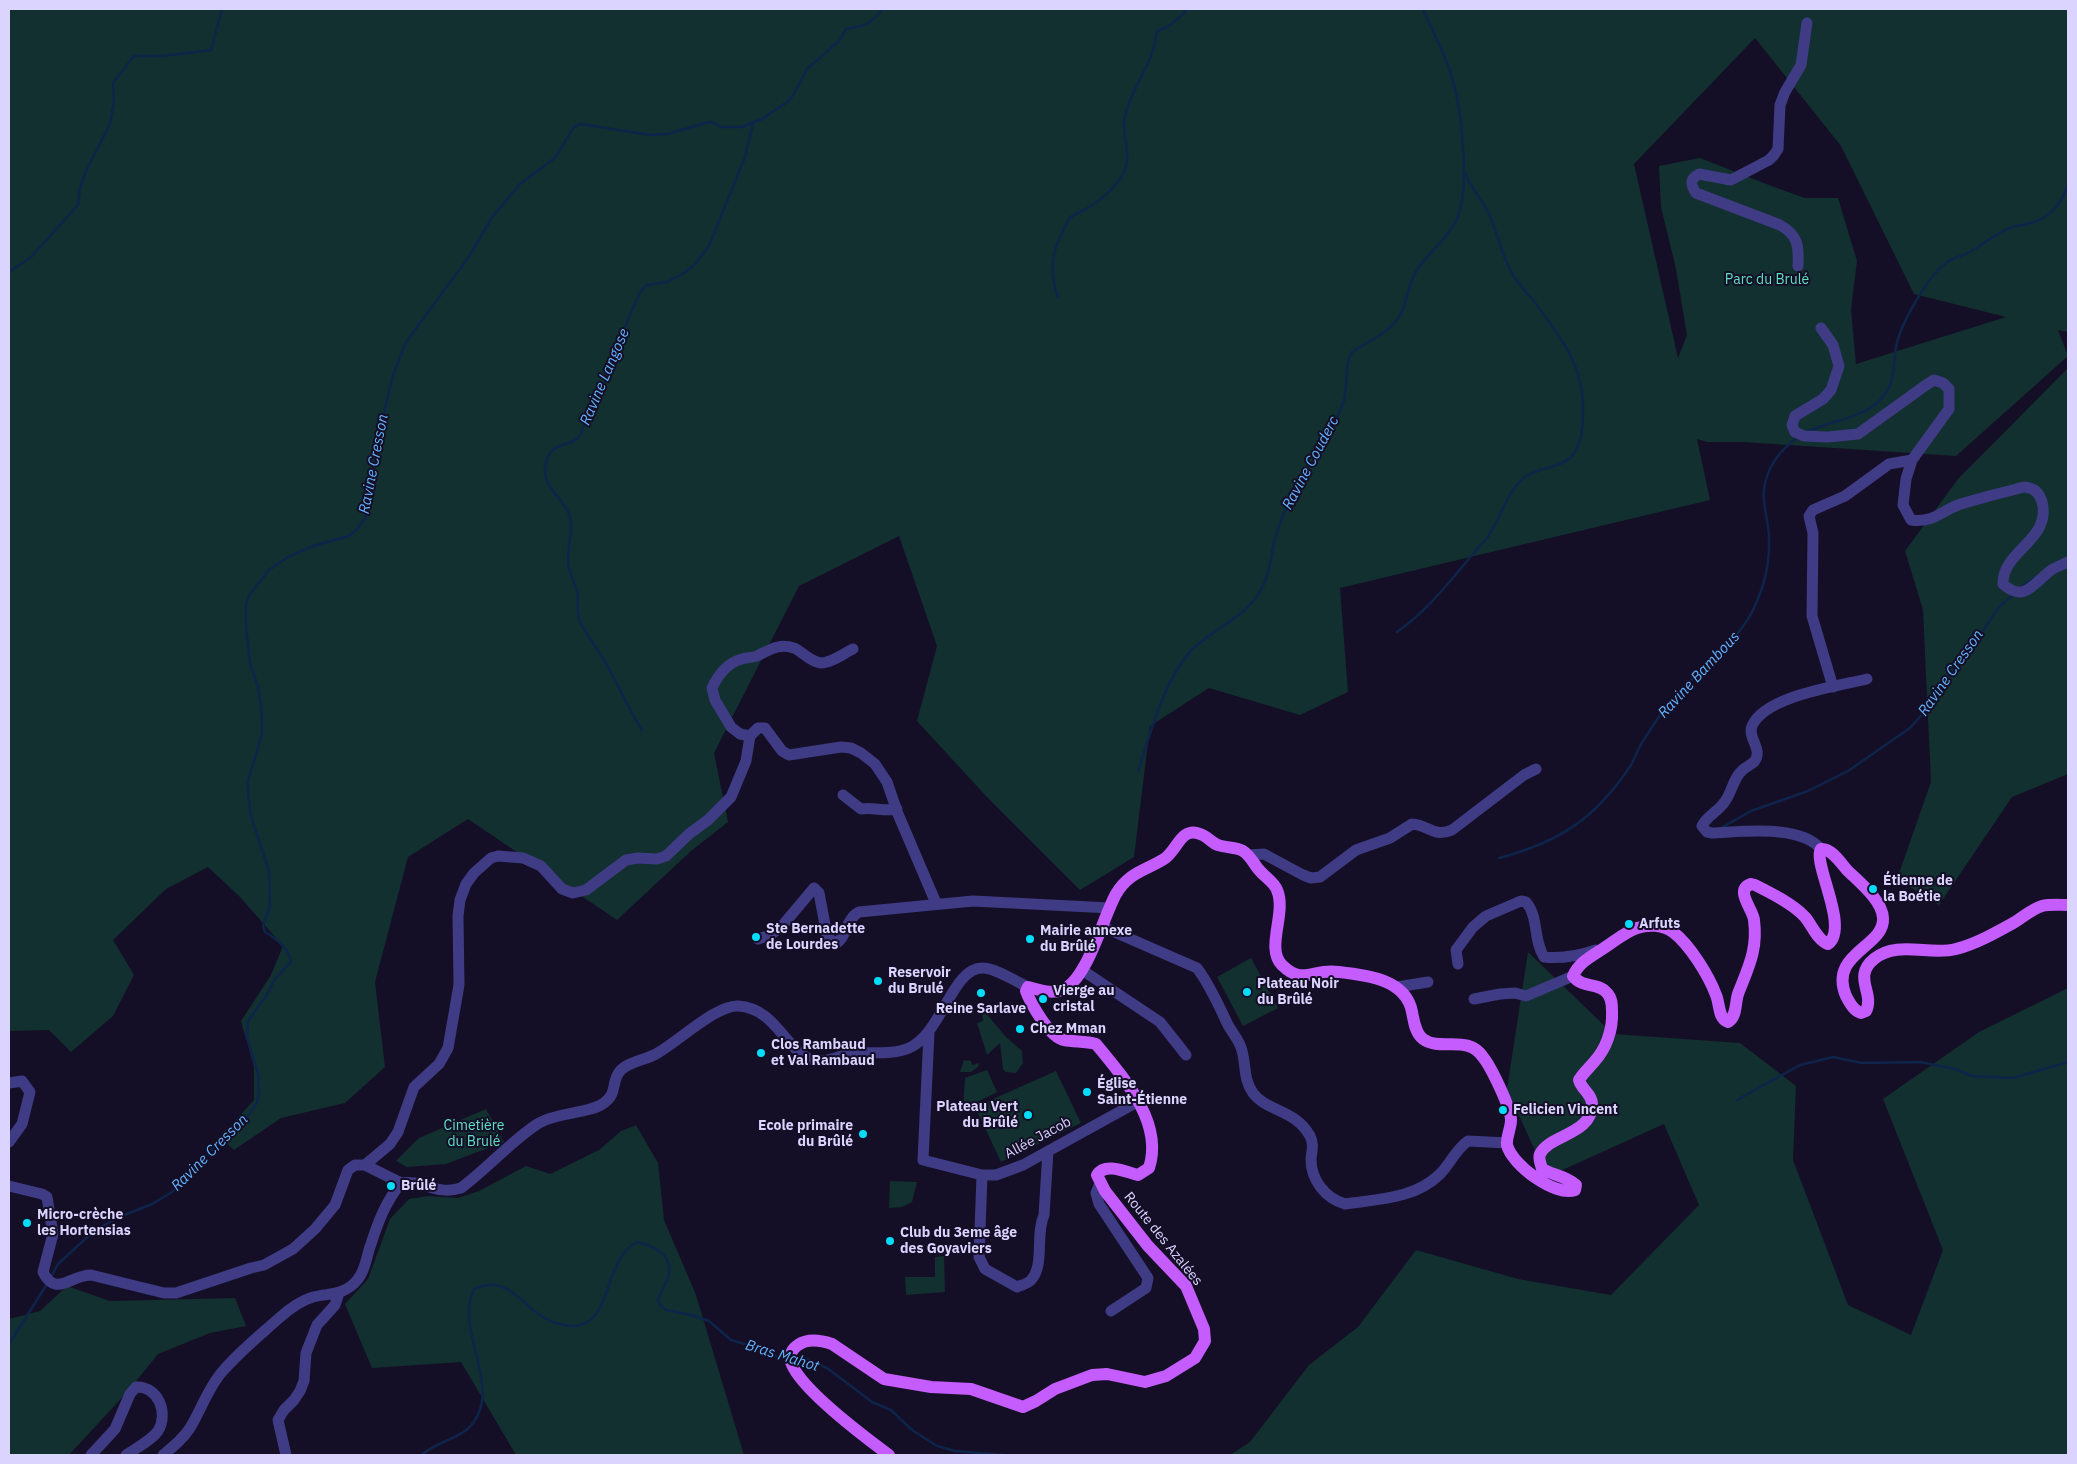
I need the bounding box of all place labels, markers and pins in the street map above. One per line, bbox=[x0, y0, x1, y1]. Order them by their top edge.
place label: Étienne de la Boétie bbox=[1883, 873, 1953, 906]
marker: Étienne de la Boétie bbox=[1867, 883, 1879, 895]
place label: Arfuts bbox=[1639, 916, 1680, 932]
marker: Arfuts bbox=[1623, 918, 1635, 930]
place label: Ste Bernadette de Lourdes bbox=[766, 921, 865, 954]
place label: Mairie annexe du Brûlé bbox=[1040, 923, 1132, 956]
marker: Ste Bernadette de Lourdes bbox=[750, 931, 762, 943]
marker: Mairie annexe du Brûlé bbox=[1024, 933, 1036, 945]
place label: Reservoir du Brulé bbox=[888, 965, 951, 998]
marker: Reservoir du Brulé bbox=[872, 975, 884, 987]
place label: Plateau Noir du Brûlé bbox=[1257, 976, 1339, 1009]
place label: Vierge au cristal bbox=[1053, 983, 1115, 1016]
marker: Plateau Noir du Brûlé bbox=[1241, 986, 1253, 998]
marker: Reine Sarlave bbox=[975, 987, 987, 999]
marker: Vierge au cristal bbox=[1037, 993, 1049, 1005]
place label: Reine Sarlave bbox=[936, 1001, 1026, 1017]
place label: Chez Mman bbox=[1030, 1021, 1106, 1037]
marker: Chez Mman bbox=[1014, 1023, 1026, 1035]
place label: Clos Rambaud et Val Rambaud bbox=[771, 1037, 875, 1070]
marker: Clos Rambaud et Val Rambaud bbox=[755, 1047, 767, 1059]
place label: Église Saint-Étienne bbox=[1097, 1076, 1187, 1108]
marker: Église Saint-Étienne bbox=[1081, 1086, 1093, 1098]
place label: Plateau Vert du Brûlé bbox=[936, 1099, 1018, 1132]
place label: Felicien Vincent bbox=[1513, 1102, 1618, 1118]
marker: Felicien Vincent bbox=[1497, 1104, 1509, 1116]
marker: Plateau Vert du Brûlé bbox=[1022, 1109, 1034, 1121]
place label: Ecole primaire du Brûlé bbox=[758, 1118, 853, 1150]
marker: Ecole primaire du Brûlé bbox=[857, 1128, 869, 1140]
place label: Brûlé bbox=[401, 1178, 436, 1194]
marker: Brûlé bbox=[385, 1180, 397, 1192]
place label: Micro-crèche les Hortensias bbox=[37, 1207, 131, 1240]
marker: Micro-crèche les Hortensias bbox=[21, 1217, 33, 1229]
place label: Club du 3eme âge des Goyaviers bbox=[900, 1225, 1017, 1258]
marker: Club du 3eme âge des Goyaviers bbox=[884, 1235, 896, 1247]

